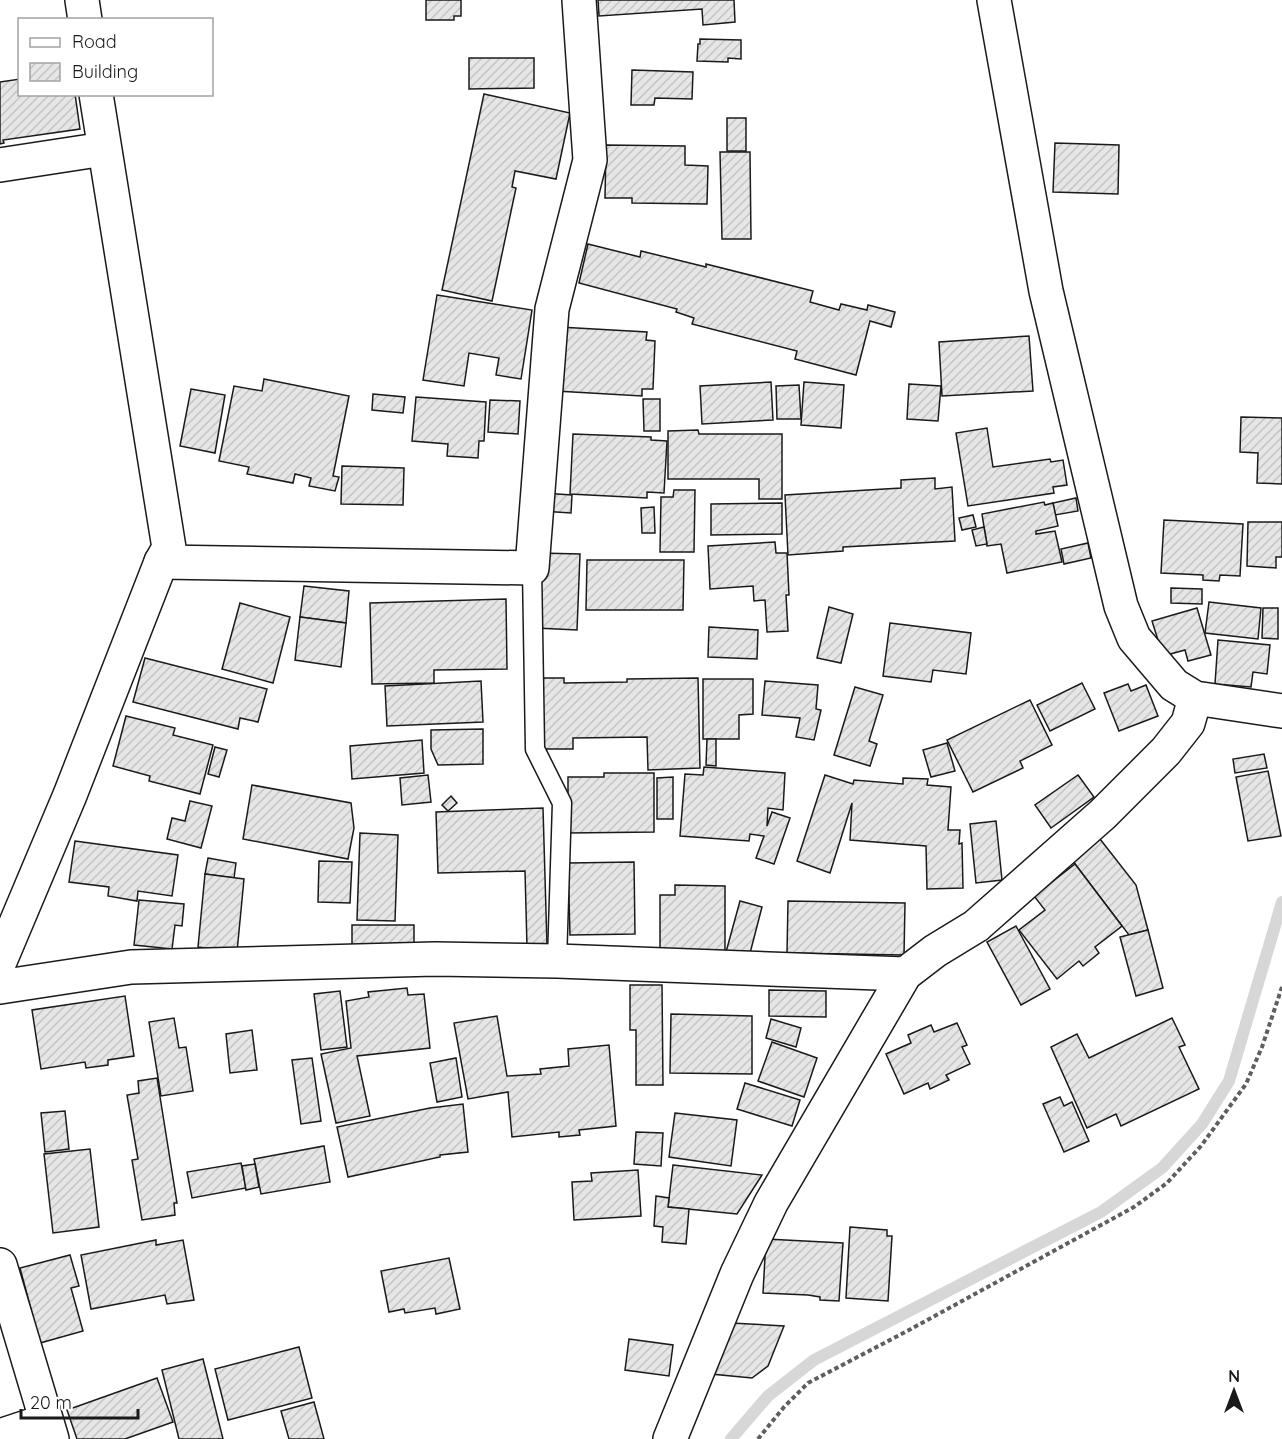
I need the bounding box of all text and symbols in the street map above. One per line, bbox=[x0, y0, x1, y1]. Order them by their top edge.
legend bbox=[18, 18, 213, 96]
text: Road bbox=[72, 30, 117, 53]
text: Building bbox=[72, 60, 138, 83]
north arrow bbox=[1204, 1361, 1264, 1421]
text: N bbox=[1228, 1366, 1240, 1386]
scale bar bbox=[21, 1382, 138, 1420]
text: 20 m bbox=[30, 1391, 72, 1414]

